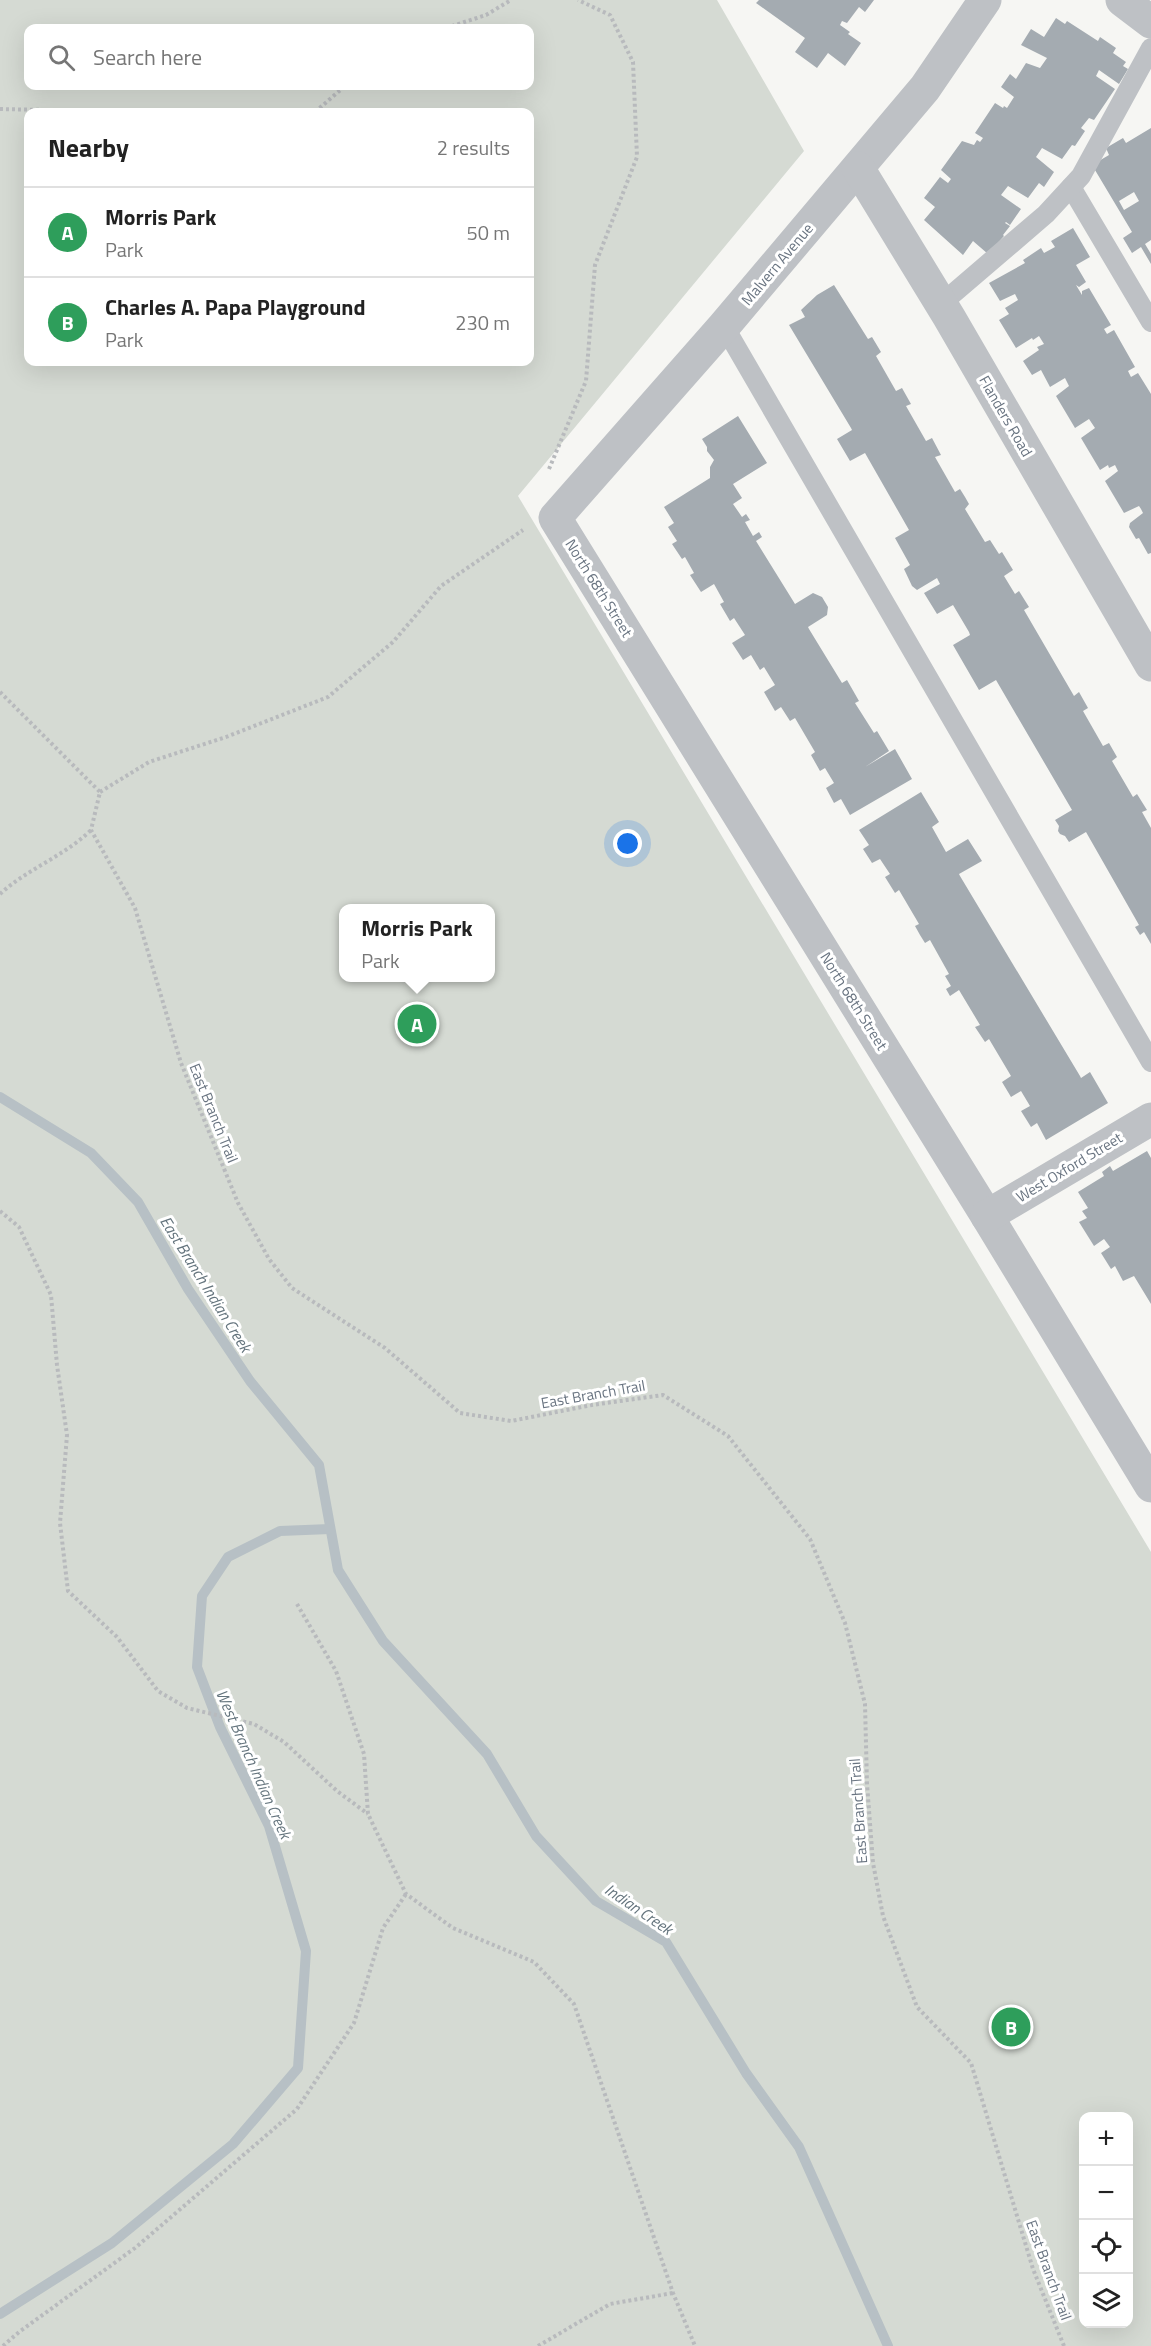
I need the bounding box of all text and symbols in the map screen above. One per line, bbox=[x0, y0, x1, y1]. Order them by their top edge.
search box bbox=[24, 24, 534, 90]
text: Search here bbox=[93, 40, 202, 74]
icon: search bbox=[45, 41, 78, 74]
text: Nearby bbox=[48, 128, 129, 167]
text: 2 results bbox=[437, 132, 510, 163]
text: Morris Park bbox=[105, 200, 216, 234]
text: A bbox=[61, 217, 74, 248]
text: 50 m bbox=[466, 217, 510, 248]
street label: Malvern Avenue bbox=[736, 218, 818, 310]
text: Park bbox=[105, 234, 143, 265]
text: Charles A. Papa Playground bbox=[105, 290, 366, 324]
text: B bbox=[61, 307, 74, 338]
text: 230 m bbox=[455, 307, 510, 338]
text: Park bbox=[105, 324, 143, 355]
street label: Flanders Road bbox=[973, 371, 1039, 461]
street label: North 68th Street bbox=[560, 534, 639, 642]
your location bbox=[613, 829, 642, 858]
popup bbox=[339, 904, 495, 982]
text: Morris Park bbox=[361, 911, 473, 945]
text: Park bbox=[361, 945, 400, 976]
street label: North 68th Street bbox=[815, 947, 894, 1055]
pin: A bbox=[398, 1002, 436, 1046]
street label: East Branch Trail bbox=[184, 1060, 244, 1166]
street label: West Oxford Street bbox=[1011, 1126, 1127, 1208]
water label: East Branch Indian Creek bbox=[154, 1211, 259, 1358]
street label: East Branch Trail bbox=[539, 1374, 647, 1414]
water label: West Branch Indian Creek bbox=[210, 1686, 298, 1844]
street label: East Branch Trail bbox=[843, 1758, 873, 1864]
water label: Indian Creek bbox=[600, 1877, 679, 1942]
pin: B bbox=[992, 2004, 1030, 2050]
map controls bbox=[1079, 2112, 1133, 2328]
button: + bbox=[1079, 2112, 1133, 2166]
button: − bbox=[1079, 2166, 1133, 2220]
street label: East Branch Trail bbox=[1020, 2217, 1078, 2323]
button: locate bbox=[1079, 2220, 1133, 2274]
button: layers bbox=[1079, 2274, 1133, 2328]

